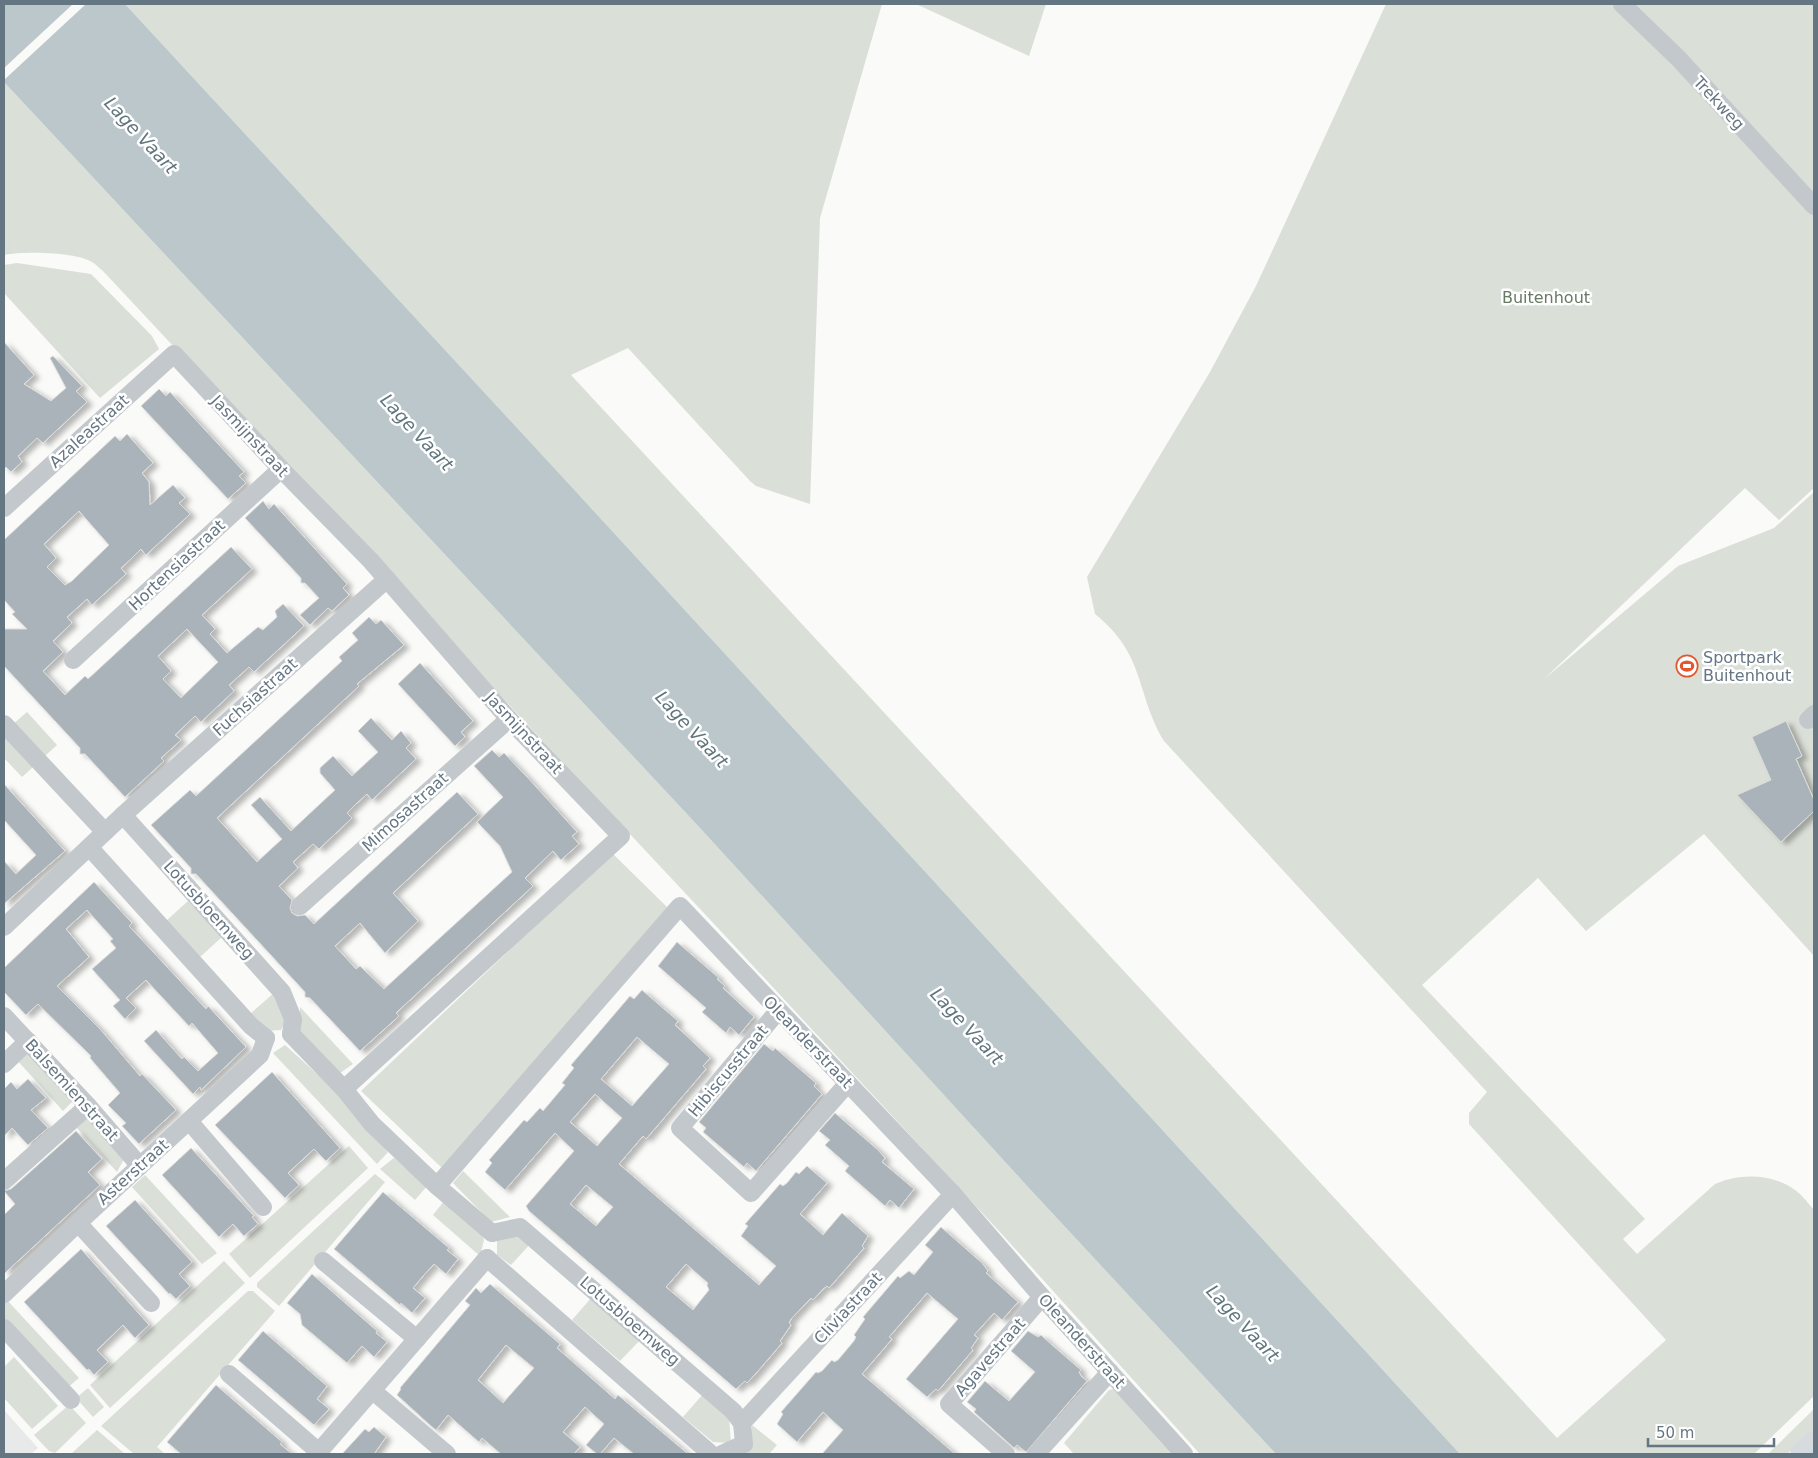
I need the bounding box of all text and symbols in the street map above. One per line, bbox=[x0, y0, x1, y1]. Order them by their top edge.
street label: Trekweg bbox=[1689, 72, 1748, 134]
water label: Lage Vaart bbox=[100, 92, 182, 178]
park label: Buitenhout bbox=[1502, 288, 1590, 307]
water label: Lage Vaart bbox=[376, 389, 458, 475]
street label: Azaleastraat bbox=[45, 390, 133, 472]
street label: Jasmijnstraat bbox=[207, 391, 293, 481]
street label: Hortensiastraat bbox=[125, 516, 229, 614]
place label: Sportpark Buitenhout bbox=[1703, 648, 1791, 685]
street label: Fuchsiastraat bbox=[209, 654, 301, 740]
sports icon: Sportpark Buitenhout bbox=[1675, 654, 1699, 678]
water label: Lage Vaart bbox=[651, 686, 733, 772]
street label: Jasmijnstraat bbox=[481, 688, 567, 778]
street label: Mimosastraat bbox=[358, 769, 452, 855]
street label: Lotusbloemweg bbox=[160, 857, 258, 963]
water label: Lage Vaart bbox=[926, 983, 1008, 1069]
street label: Oleanderstraat bbox=[759, 992, 857, 1092]
street label: Hibiscusstraat bbox=[684, 1021, 772, 1121]
street label: Balsemienstraat bbox=[21, 1035, 123, 1145]
street label: Asterstraat bbox=[94, 1135, 172, 1209]
street label: Cliviastraat bbox=[810, 1268, 886, 1348]
street label: Lotusbloemweg bbox=[576, 1272, 684, 1370]
water label: Lage Vaart bbox=[1202, 1280, 1284, 1366]
street label: Oleanderstraat bbox=[1035, 1290, 1129, 1392]
street label: Agavestraat bbox=[951, 1314, 1029, 1400]
scale bar bbox=[1648, 1416, 1774, 1448]
text: 50 m bbox=[1656, 1424, 1694, 1442]

